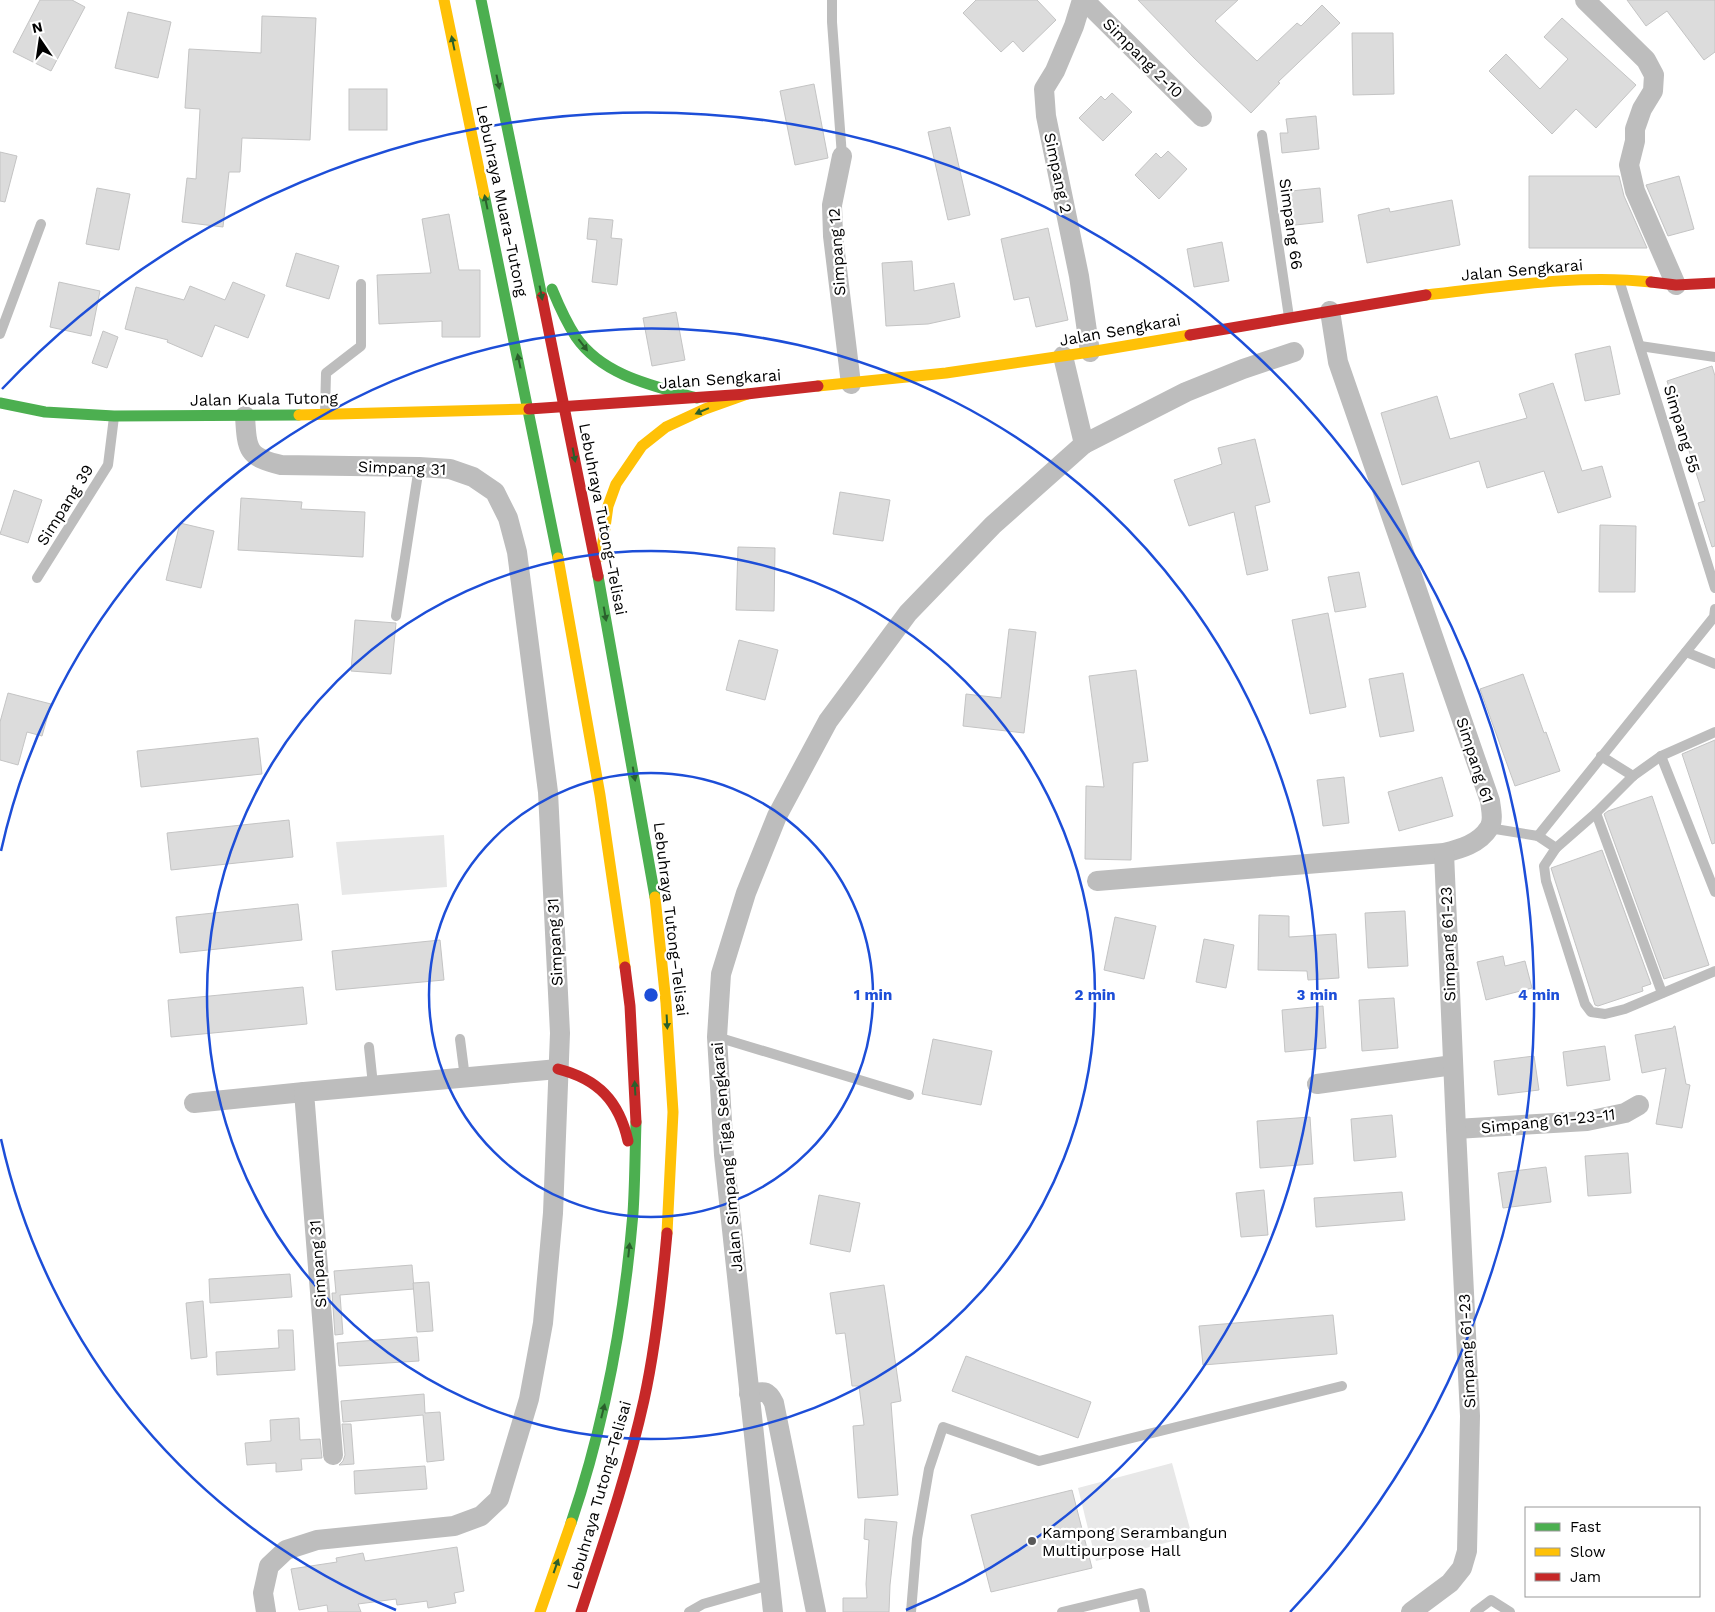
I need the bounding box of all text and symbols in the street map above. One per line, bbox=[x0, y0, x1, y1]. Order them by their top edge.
street label: Simpang 2-10 bbox=[1099, 14, 1187, 102]
north arrow bbox=[15, 15, 65, 65]
text: N bbox=[30, 18, 44, 36]
one-way arrow bbox=[449, 35, 457, 50]
one-way arrow bbox=[494, 74, 502, 90]
street label: Lebuhraya Muara–Tutong bbox=[472, 103, 532, 299]
street label: Simpang 2 bbox=[1040, 131, 1076, 215]
street label: Simpang 66 bbox=[1275, 177, 1307, 271]
one-way arrow bbox=[482, 194, 490, 209]
street label: Simpang 12 bbox=[824, 207, 850, 297]
street label: Jalan Sengkarai bbox=[1460, 255, 1584, 285]
one-way arrow bbox=[537, 285, 545, 300]
street label: Jalan Sengkarai bbox=[1058, 310, 1182, 350]
one-way arrow bbox=[577, 338, 588, 351]
one-way arrow bbox=[515, 353, 523, 368]
street label: Jalan Sengkarai bbox=[658, 365, 782, 393]
street label: Simpang 55 bbox=[1660, 383, 1704, 475]
street label: Jalan Kuala Tutong bbox=[190, 388, 339, 410]
one-way arrow bbox=[695, 408, 709, 416]
street label: Lebuhraya Tutong–Telisai bbox=[575, 421, 631, 617]
one-way arrow bbox=[570, 447, 578, 463]
street label: Simpang 31 bbox=[358, 457, 446, 479]
street label: Simpang 39 bbox=[33, 461, 97, 549]
one-way arrow bbox=[602, 606, 610, 622]
street label: Simpang 61 bbox=[1452, 715, 1498, 805]
one-way arrow bbox=[631, 766, 639, 782]
street label: Lebuhraya Tutong–Telisai bbox=[650, 821, 692, 1017]
street label: Simpang 61-23 bbox=[1437, 886, 1459, 1002]
street label: Simpang 31 bbox=[543, 897, 567, 987]
centre of rings bbox=[642, 986, 660, 1004]
text: 1 min bbox=[854, 986, 892, 1004]
text: 2 min bbox=[1074, 986, 1116, 1004]
text: 3 min bbox=[1297, 986, 1337, 1004]
text: 4 min bbox=[1518, 986, 1560, 1004]
one-way arrow bbox=[664, 1014, 672, 1030]
street label: Jalan Simpang Tiga Sengkarai bbox=[707, 1041, 747, 1273]
one-way arrow bbox=[630, 1080, 638, 1096]
street label: Simpang 61-23-11 bbox=[1480, 1105, 1616, 1137]
street label: Simpang 31 bbox=[305, 1219, 331, 1309]
one-way arrow bbox=[625, 1242, 633, 1258]
street label: Simpang 61-23 bbox=[1455, 1293, 1479, 1409]
street label: Lebuhraya Tutong–Telisai bbox=[563, 1398, 635, 1592]
one-way arrow bbox=[599, 1403, 607, 1418]
legend bbox=[1525, 1507, 1700, 1597]
text: Fast bbox=[1570, 1518, 1602, 1536]
place label: Kampong Serambangun Multipurpose Hall bbox=[1042, 1523, 1227, 1560]
marker: Kampong Serambangun Multipurpose Hall bbox=[1026, 1535, 1038, 1547]
text: Slow bbox=[1570, 1543, 1606, 1561]
one-way arrow bbox=[552, 1558, 560, 1573]
text: Jam bbox=[1570, 1568, 1601, 1586]

